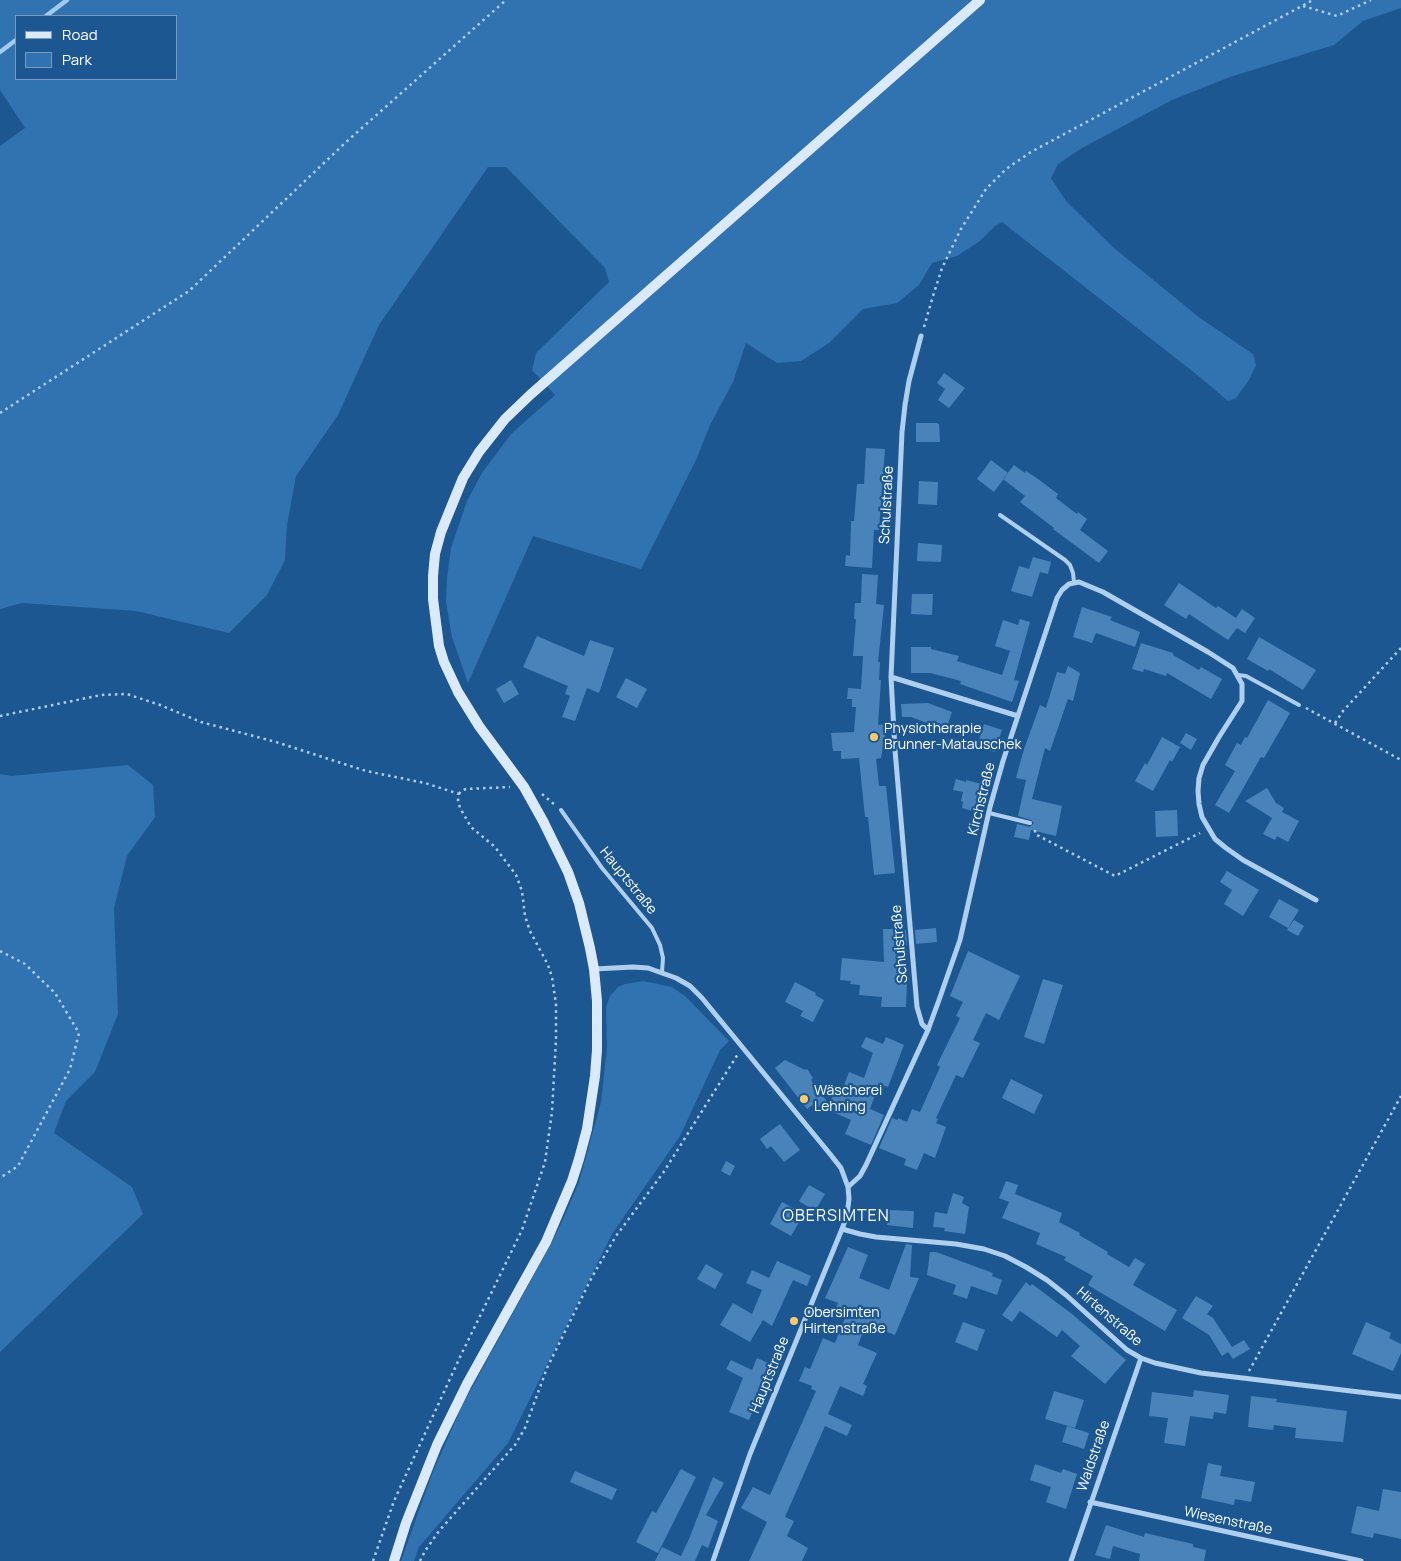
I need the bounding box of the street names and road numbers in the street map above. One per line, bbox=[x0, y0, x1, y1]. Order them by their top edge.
street label: Schulstraße bbox=[877, 465, 897, 545]
street label: Kirchstraße bbox=[965, 761, 999, 837]
street label: Hauptstraße bbox=[596, 844, 660, 918]
street label: Schulstraße bbox=[888, 904, 912, 984]
street label: Hirtenstraße bbox=[1073, 1284, 1145, 1350]
street label: Hauptstraße bbox=[747, 1334, 793, 1416]
street label: Waldstraße bbox=[1074, 1418, 1114, 1494]
street label: Wiesenstraße bbox=[1182, 1503, 1274, 1539]

